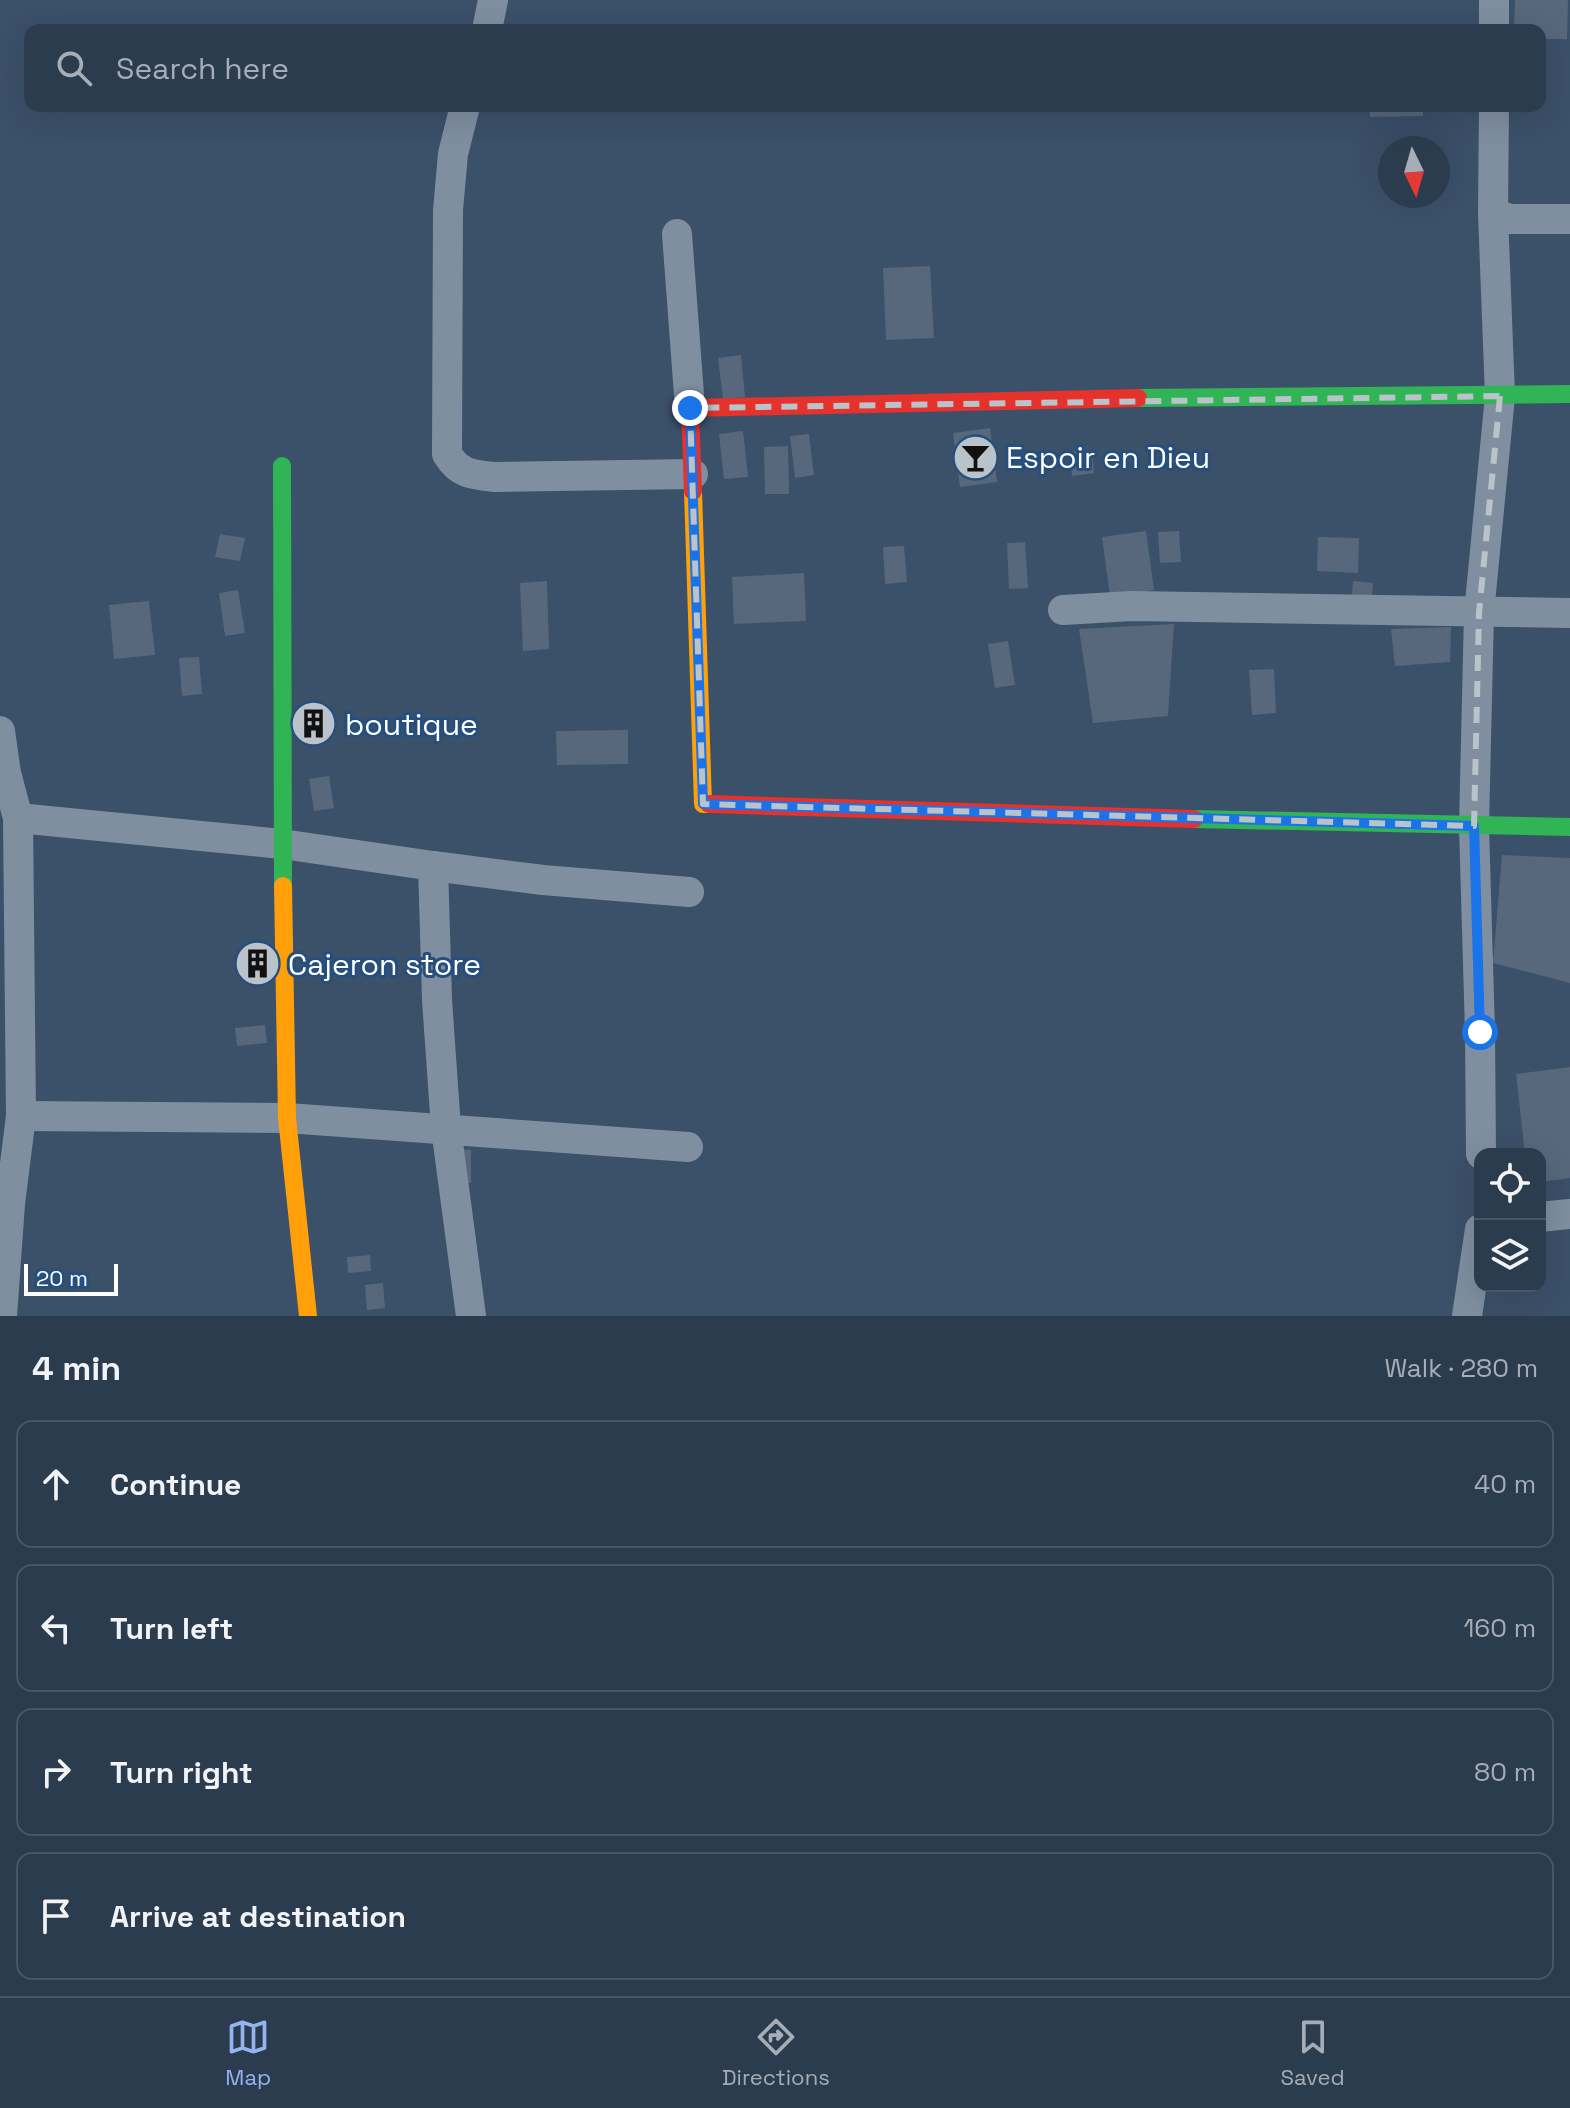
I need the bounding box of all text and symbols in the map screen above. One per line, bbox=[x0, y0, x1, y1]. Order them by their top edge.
search box bbox=[24, 24, 1546, 112]
icon: search bbox=[52, 46, 96, 90]
text: Search here bbox=[116, 49, 289, 88]
north arrow bbox=[1378, 136, 1450, 208]
route end bbox=[672, 390, 708, 426]
bar icon: Espoir en Dieu bbox=[951, 433, 999, 481]
place label: Espoir en Dieu bbox=[1006, 438, 1210, 477]
building icon: boutique bbox=[290, 700, 338, 748]
place label: boutique bbox=[345, 705, 478, 744]
building icon: Cajeron store bbox=[233, 940, 281, 988]
place label: Cajeron store bbox=[288, 945, 481, 984]
route start bbox=[1462, 1014, 1498, 1050]
map controls bbox=[1474, 1148, 1546, 1292]
button: locate bbox=[1474, 1148, 1546, 1220]
button: layers bbox=[1474, 1220, 1546, 1292]
scale bar bbox=[24, 1260, 118, 1296]
text: 20 m bbox=[36, 1264, 88, 1292]
text: 4 min bbox=[32, 1347, 121, 1390]
text: Walk · 280 m bbox=[1384, 1351, 1538, 1385]
icon: ahead bbox=[34, 1462, 78, 1506]
text: Continue bbox=[110, 1465, 241, 1504]
text: 40 m bbox=[1474, 1467, 1536, 1501]
icon: left bbox=[34, 1606, 78, 1650]
text: Turn left bbox=[110, 1609, 233, 1648]
text: 160 m bbox=[1464, 1611, 1536, 1645]
icon: right bbox=[34, 1750, 78, 1794]
text: Turn right bbox=[110, 1753, 253, 1792]
text: 80 m bbox=[1474, 1755, 1536, 1789]
icon: arrive bbox=[34, 1894, 78, 1938]
text: Arrive at destination bbox=[110, 1897, 406, 1936]
tab: Map bbox=[225, 2015, 271, 2091]
tab: Directions bbox=[722, 2015, 830, 2091]
tab: Saved bbox=[1280, 2015, 1345, 2091]

